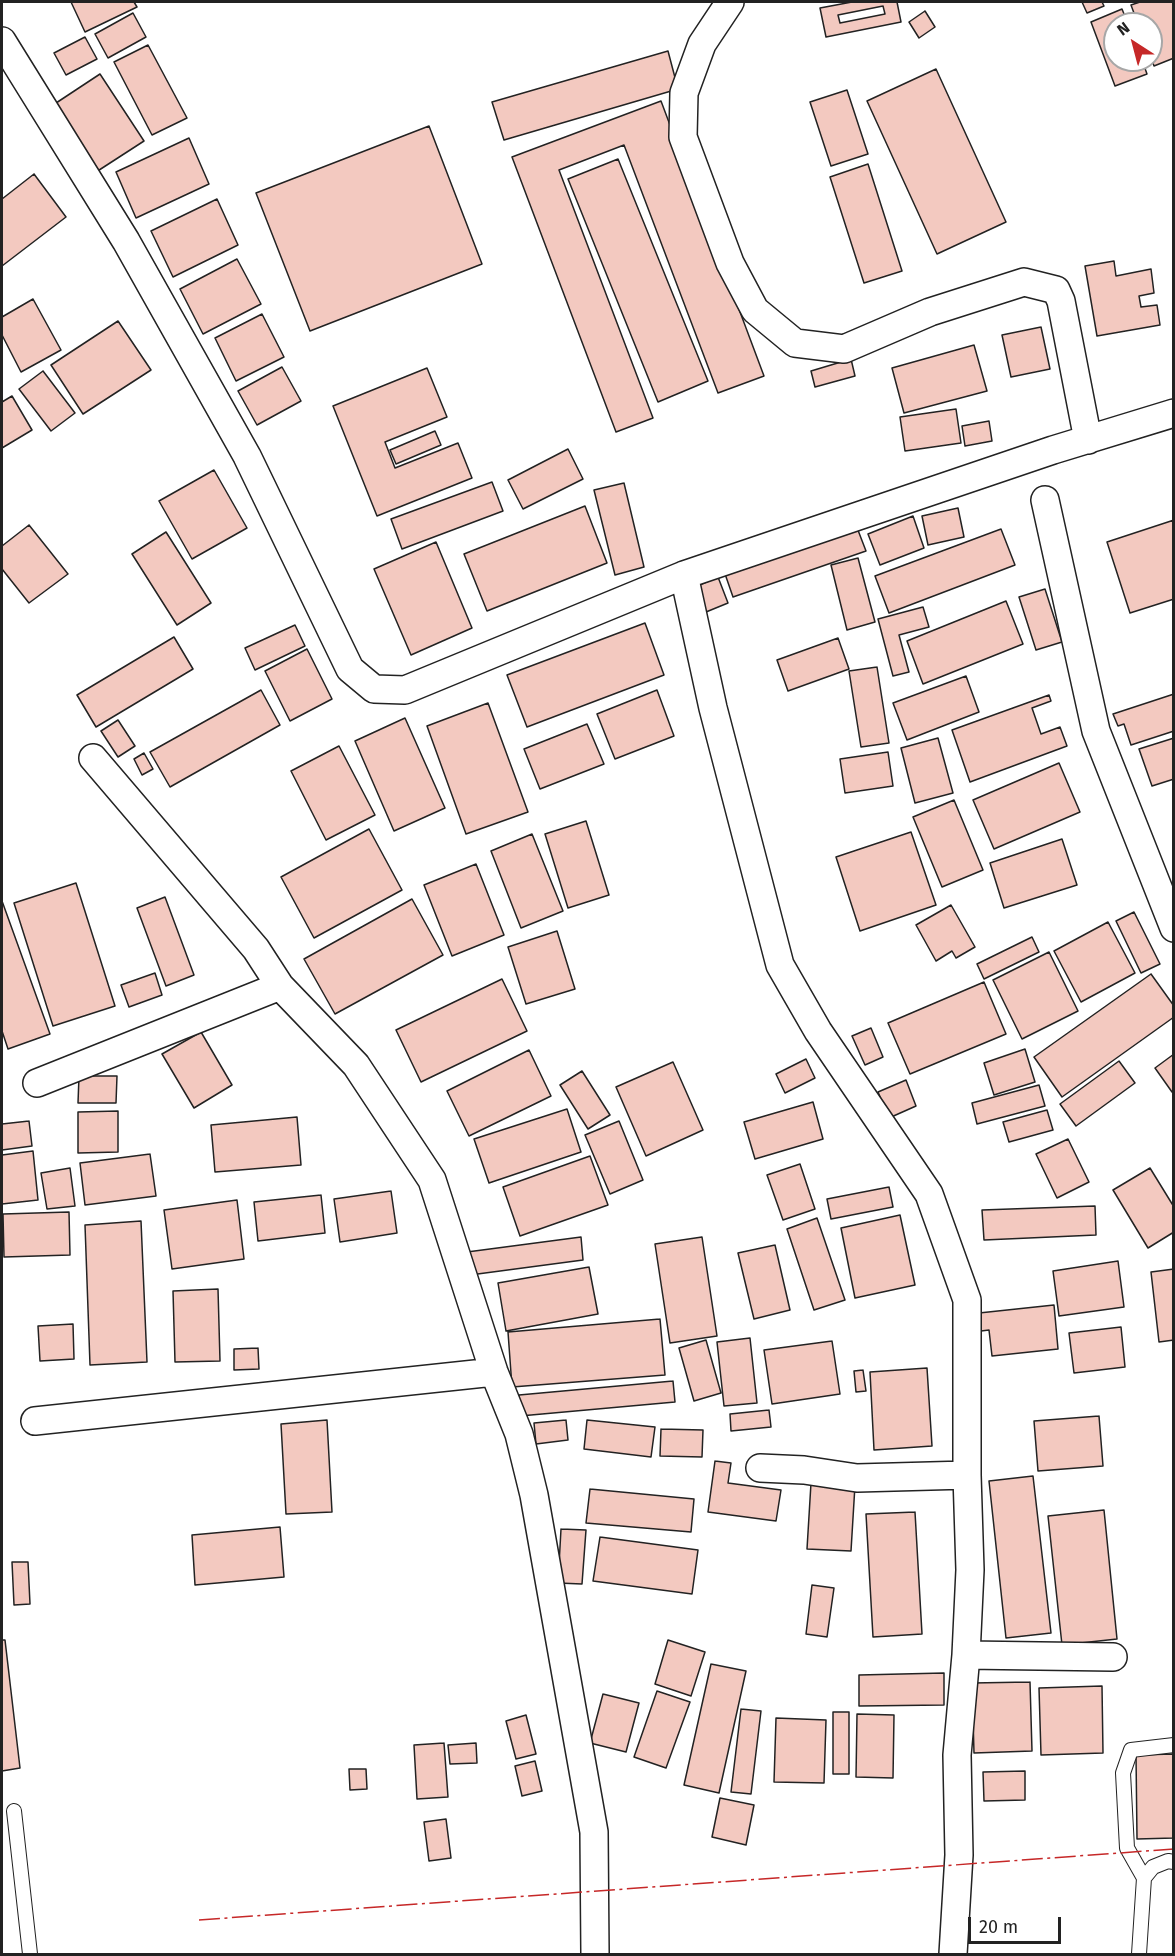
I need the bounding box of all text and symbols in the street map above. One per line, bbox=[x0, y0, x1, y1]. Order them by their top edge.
north arrow bbox=[1103, 12, 1163, 72]
text: N bbox=[1113, 18, 1133, 39]
scale bar bbox=[971, 1905, 1064, 1943]
text: 20 m bbox=[979, 1916, 1018, 1938]

